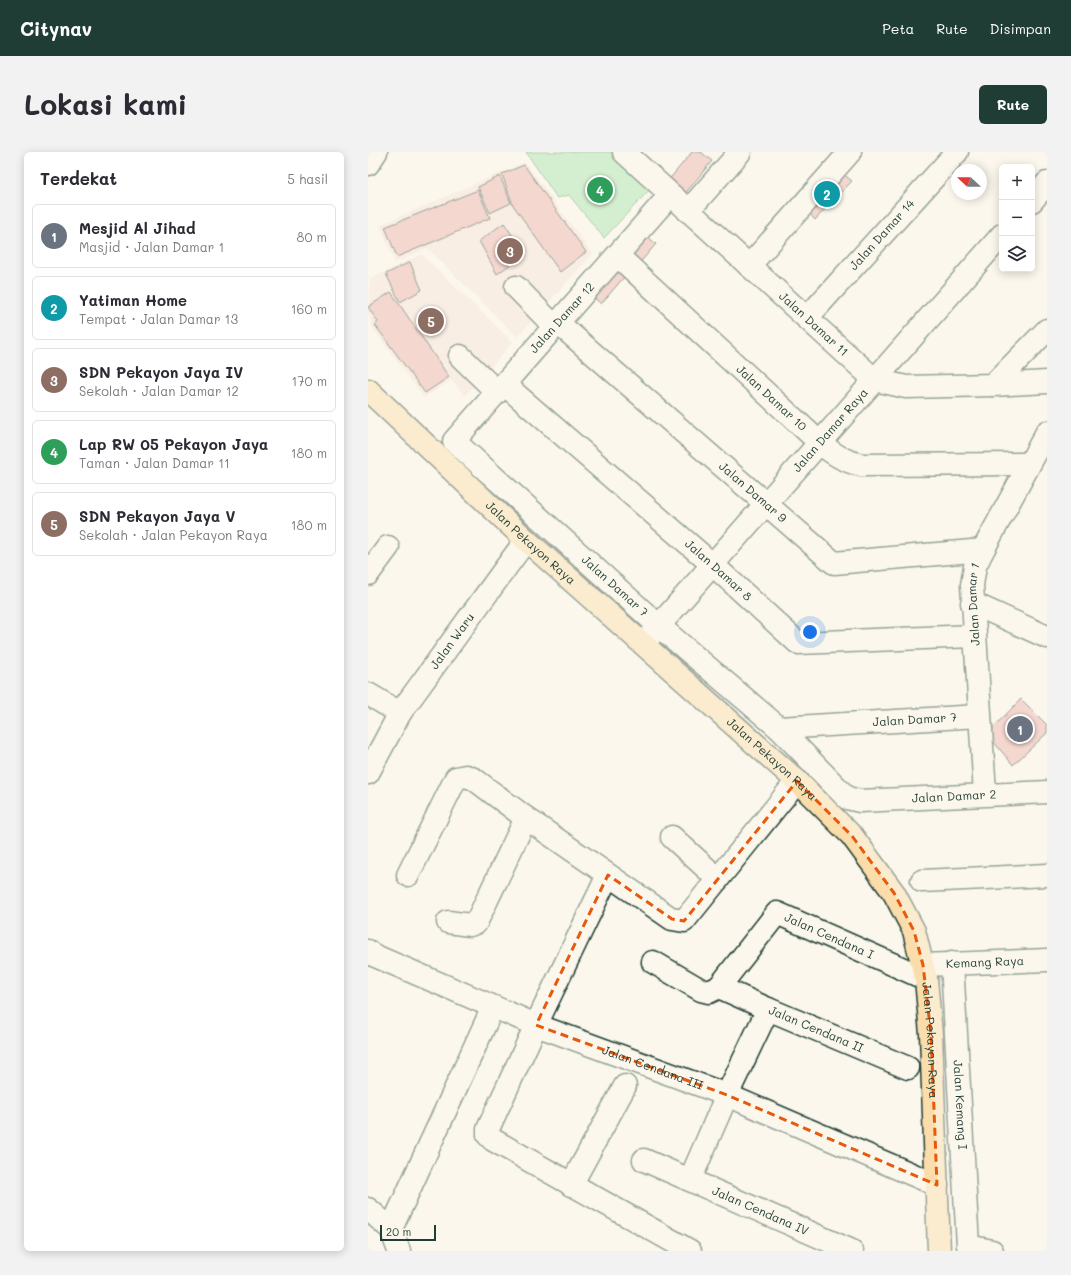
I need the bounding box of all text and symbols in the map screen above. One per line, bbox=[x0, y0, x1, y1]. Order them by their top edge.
text: Citynav bbox=[20, 16, 92, 41]
text: Peta bbox=[882, 19, 914, 38]
text: Rute bbox=[936, 19, 968, 38]
text: Disimpan bbox=[990, 19, 1051, 38]
button: Rute bbox=[979, 85, 1047, 124]
text: Lokasi kami bbox=[24, 86, 187, 122]
north arrow bbox=[951, 164, 987, 200]
map controls bbox=[999, 164, 1035, 272]
button: + bbox=[999, 164, 1035, 200]
text: Terdekat bbox=[40, 167, 117, 189]
text: 5 hasil bbox=[287, 170, 328, 187]
pin: 4 bbox=[587, 175, 613, 205]
pin: 2 bbox=[814, 179, 840, 209]
street label: Jalan Damar 14 bbox=[845, 195, 918, 273]
button: − bbox=[999, 200, 1035, 236]
text: Mesjid Al Jihad bbox=[79, 218, 196, 238]
text: 1 bbox=[51, 228, 57, 245]
text: 80 m bbox=[297, 228, 327, 245]
pin: 3 bbox=[497, 236, 523, 266]
button: layers bbox=[999, 236, 1035, 272]
text: Masjid · Jalan Damar 1 bbox=[79, 238, 224, 255]
street label: Jalan Damar 12 bbox=[525, 279, 597, 356]
street label: Jalan Damar 11 bbox=[776, 288, 852, 359]
text: Yatiman Home bbox=[79, 290, 187, 310]
text: 2 bbox=[50, 300, 58, 317]
text: 160 m bbox=[291, 300, 327, 317]
pin: 5 bbox=[418, 306, 444, 336]
text: Tempat · Jalan Damar 13 bbox=[79, 310, 238, 327]
street label: Jalan Damar 10 bbox=[733, 361, 811, 434]
text: SDN Pekayon Jaya IV bbox=[79, 362, 243, 382]
text: 3 bbox=[50, 372, 58, 389]
text: 170 m bbox=[291, 372, 327, 389]
text: Sekolah · Jalan Damar 12 bbox=[79, 382, 239, 399]
street label: Jalan Damar Raya bbox=[788, 384, 871, 475]
text: Lap RW 05 Pekayon Jaya bbox=[79, 434, 268, 454]
text: 4 bbox=[50, 444, 58, 461]
text: 180 m bbox=[291, 444, 327, 461]
text: Taman · Jalan Damar 11 bbox=[79, 454, 230, 471]
street label: Jalan Damar 9 bbox=[716, 458, 791, 525]
street label: Jalan Pekayon Raya bbox=[483, 497, 579, 587]
text: SDN Pekayon Jaya V bbox=[79, 506, 235, 526]
text: 5 bbox=[50, 516, 58, 533]
text: 180 m bbox=[291, 516, 327, 533]
text: Sekolah · Jalan Pekayon Raya bbox=[79, 526, 268, 543]
street label: Jalan Damar 8 bbox=[682, 535, 756, 604]
street label: Jalan Damar 7 bbox=[579, 551, 652, 620]
street label: Jalan Damar 1 bbox=[963, 559, 983, 646]
street label: Jalan Waru bbox=[426, 609, 477, 672]
your location bbox=[800, 622, 820, 642]
street label: Jalan Damar 7 bbox=[872, 708, 958, 729]
street label: Jalan Pekayon Raya bbox=[724, 713, 821, 803]
pin: 1 bbox=[1007, 714, 1033, 744]
street label: Jalan Damar 2 bbox=[911, 785, 996, 805]
street label: Jalan Cendana I bbox=[782, 908, 877, 962]
street label: Kemang Raya bbox=[946, 952, 1024, 971]
street label: Jalan Pekayon Raya bbox=[919, 981, 942, 1099]
street label: Jalan Cendana II bbox=[767, 1001, 866, 1055]
street label: Jalan Cendana III bbox=[600, 1041, 706, 1093]
street label: Jalan Kemang I bbox=[950, 1060, 972, 1150]
street label: Jalan Cendana IV bbox=[710, 1182, 812, 1238]
scale bar bbox=[380, 1223, 436, 1242]
text: 20 m bbox=[386, 1224, 411, 1239]

